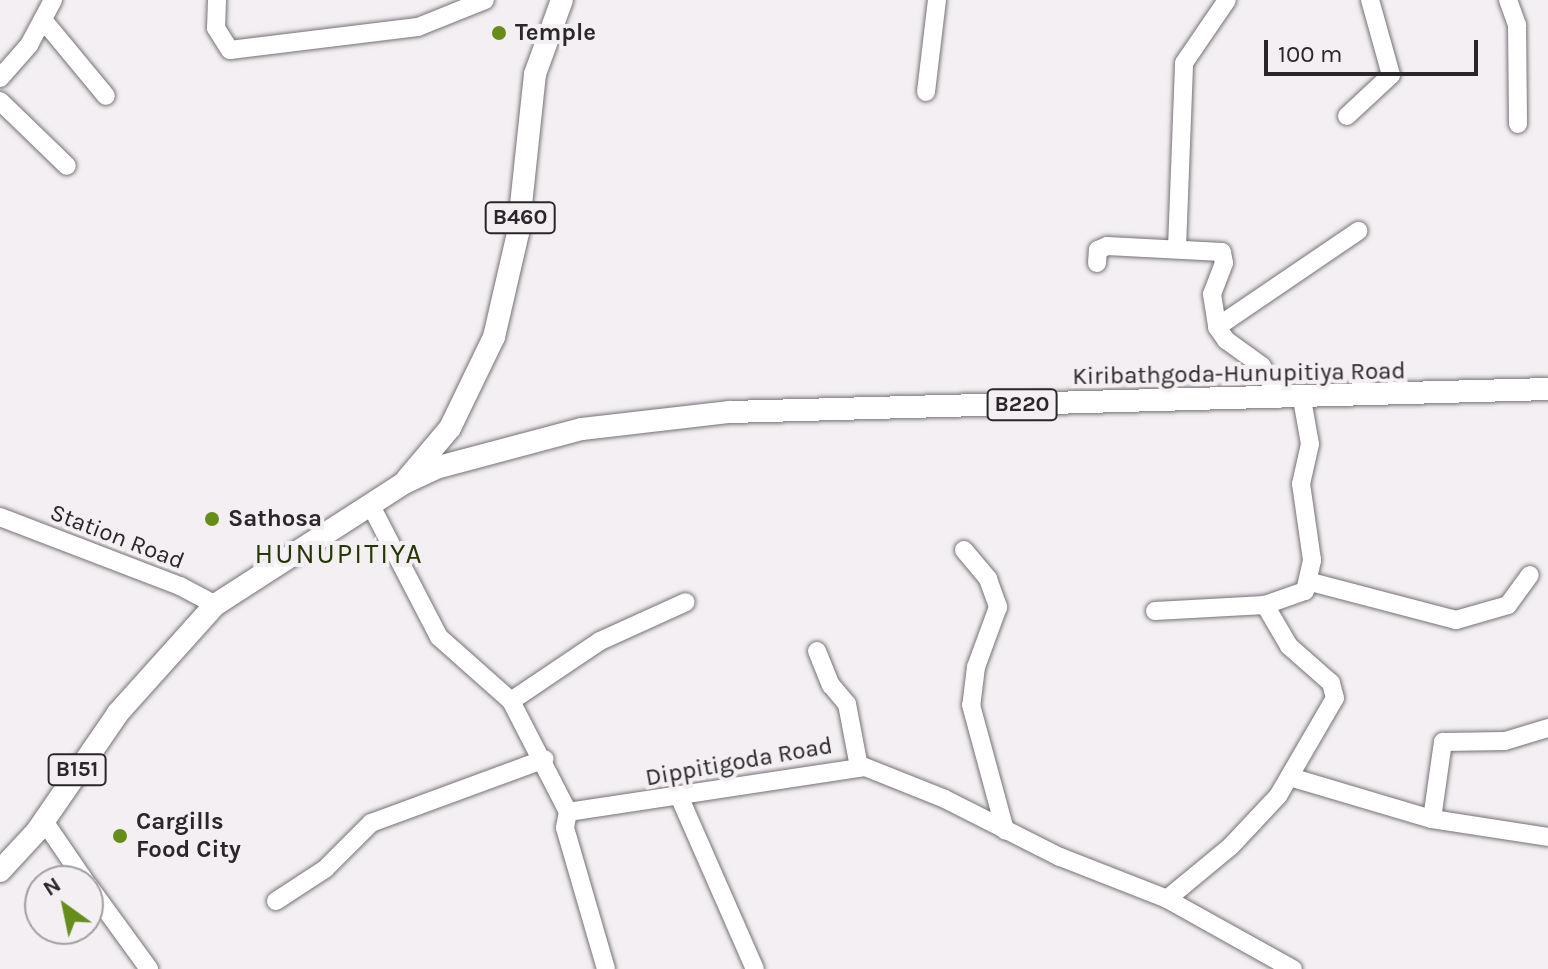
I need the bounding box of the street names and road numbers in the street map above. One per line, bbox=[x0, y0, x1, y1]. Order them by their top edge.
road number: B460 bbox=[484, 200, 556, 236]
street label: Kiribathgoda-Hunupitiya Road bbox=[1072, 357, 1406, 391]
road number: B220 bbox=[986, 387, 1058, 423]
street label: Station Road bbox=[46, 498, 188, 576]
street label: Dippitigoda Road bbox=[643, 731, 835, 793]
road number: B151 bbox=[47, 752, 107, 788]

